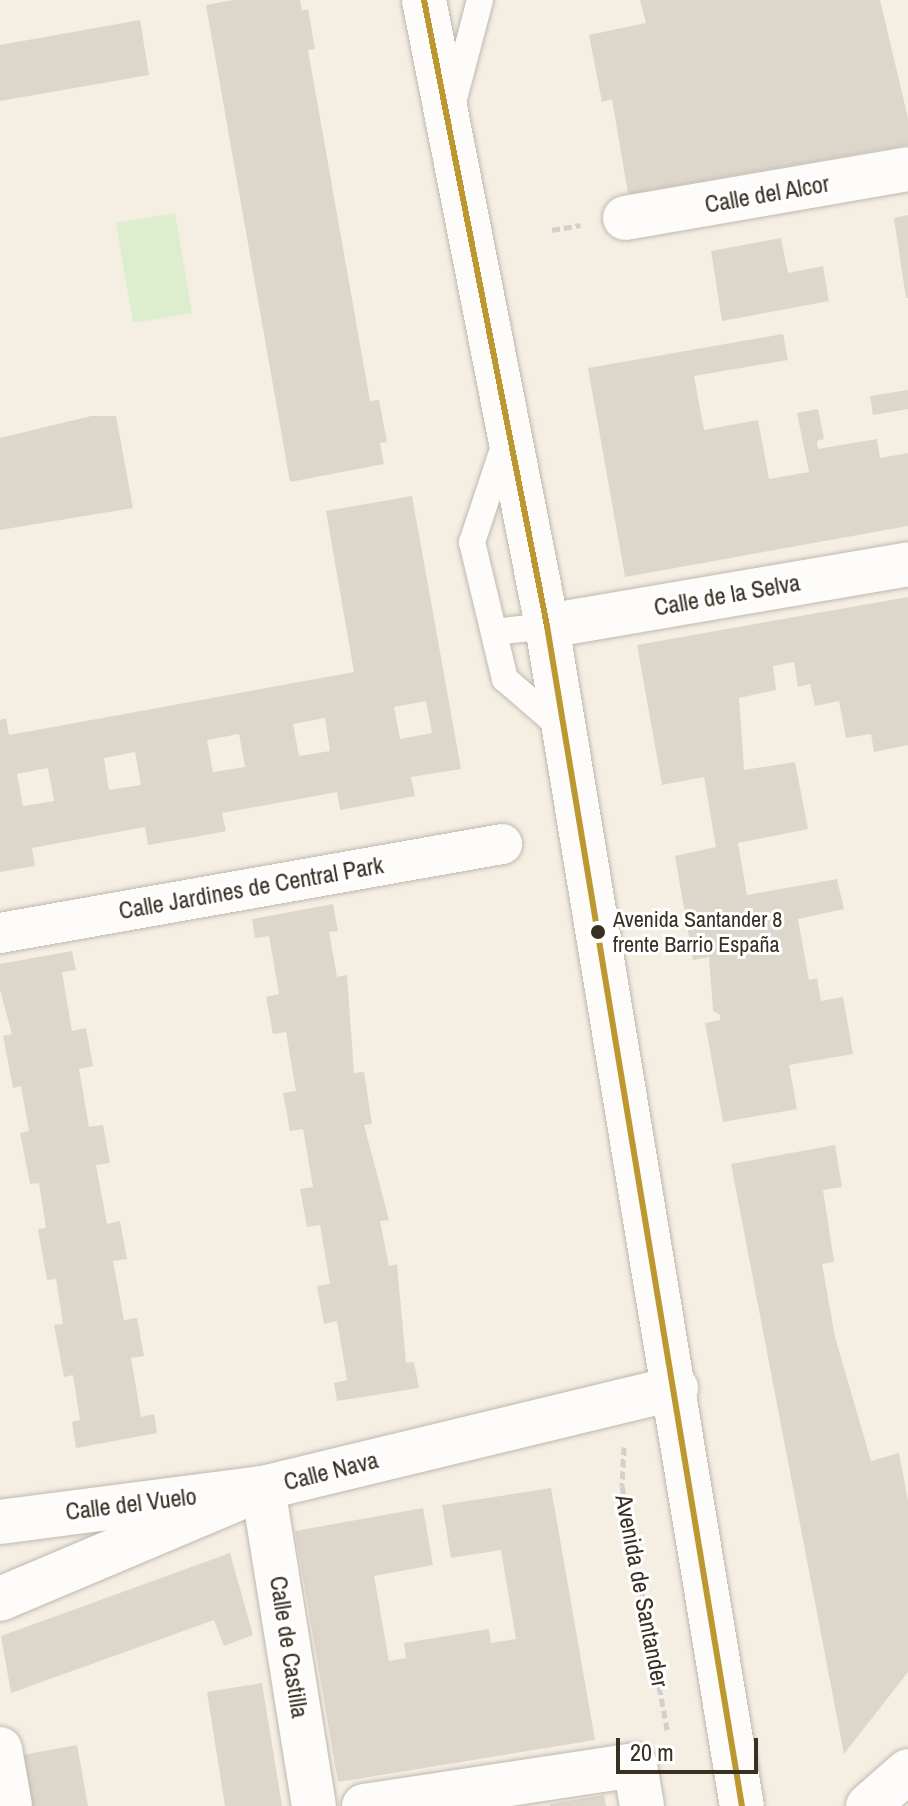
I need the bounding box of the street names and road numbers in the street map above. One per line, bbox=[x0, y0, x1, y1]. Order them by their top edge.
street label: Calle del Alcor bbox=[702, 169, 832, 219]
street label: Calle de la Selva bbox=[652, 568, 802, 622]
street label: Calle Jardines de Central Park bbox=[117, 851, 385, 925]
street label: Calle Nava bbox=[281, 1445, 381, 1497]
street label: Calle del Vuelo bbox=[64, 1482, 198, 1526]
street label: Avenida de Santander bbox=[609, 1492, 675, 1690]
street label: Calle de Castilla bbox=[264, 1574, 314, 1720]

